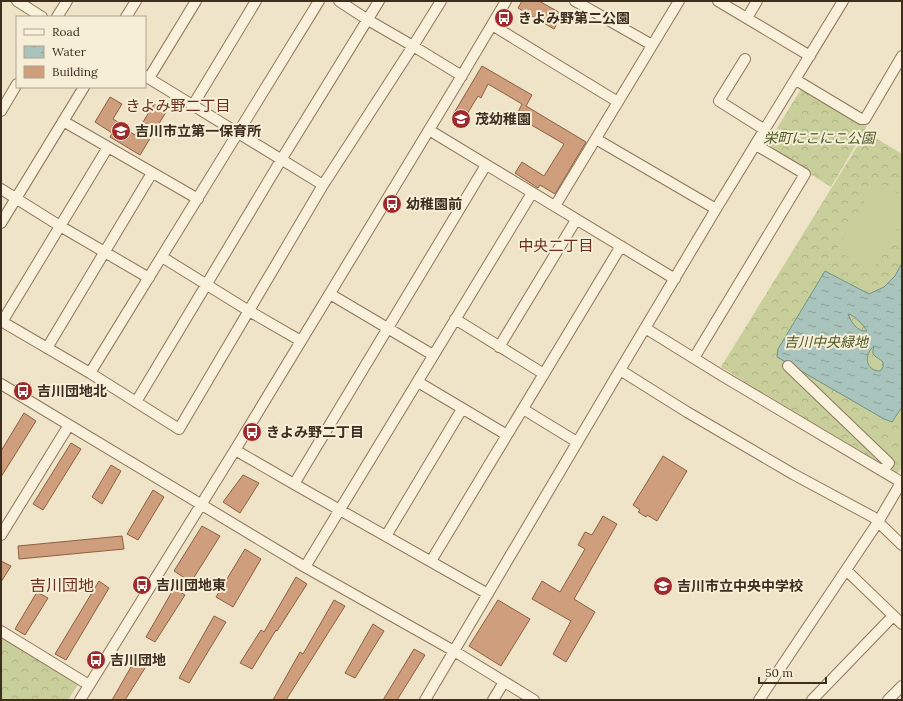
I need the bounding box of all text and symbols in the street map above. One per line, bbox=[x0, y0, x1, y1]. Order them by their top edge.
bus stop icon: きよみ野第二公園 bbox=[493, 7, 515, 29]
place label: きよみ野第二公園 bbox=[518, 9, 630, 27]
legend bbox=[16, 16, 146, 88]
text: Road bbox=[52, 24, 80, 39]
text: Water bbox=[52, 44, 87, 59]
text: Building bbox=[52, 64, 98, 79]
district label: きよみ野二丁目 bbox=[125, 96, 231, 115]
school or university icon: 茂幼稚園 bbox=[450, 108, 472, 130]
place label: 茂幼稚園 bbox=[475, 110, 531, 128]
school or university icon: 吉川市立第一保育所 bbox=[110, 120, 132, 142]
place label: 吉川市立第一保育所 bbox=[135, 122, 261, 140]
park label: 栄町にこにこ公園 bbox=[763, 129, 877, 147]
bus stop icon: 幼稚園前 bbox=[381, 193, 403, 215]
place label: 幼稚園前 bbox=[406, 195, 462, 213]
district label: 中央二丁目 bbox=[518, 236, 594, 255]
park label: 吉川中央緑地 bbox=[784, 333, 870, 351]
bus stop icon: 吉川団地北 bbox=[12, 380, 34, 402]
place label: 吉川団地北 bbox=[37, 382, 107, 400]
bus stop icon: きよみ野二丁目 bbox=[241, 421, 263, 443]
place label: きよみ野二丁目 bbox=[266, 423, 364, 441]
bus stop icon: 吉川団地東 bbox=[131, 574, 153, 596]
district label: 吉川団地 bbox=[30, 575, 94, 595]
school or university icon: 吉川市立中央中学校 bbox=[652, 575, 674, 597]
place label: 吉川団地東 bbox=[156, 576, 226, 594]
place label: 吉川市立中央中学校 bbox=[677, 577, 803, 595]
bus stop icon: 吉川団地 bbox=[85, 649, 107, 671]
place label: 吉川団地 bbox=[110, 651, 166, 669]
scale bar bbox=[759, 659, 826, 685]
text: 50 m bbox=[765, 665, 793, 680]

